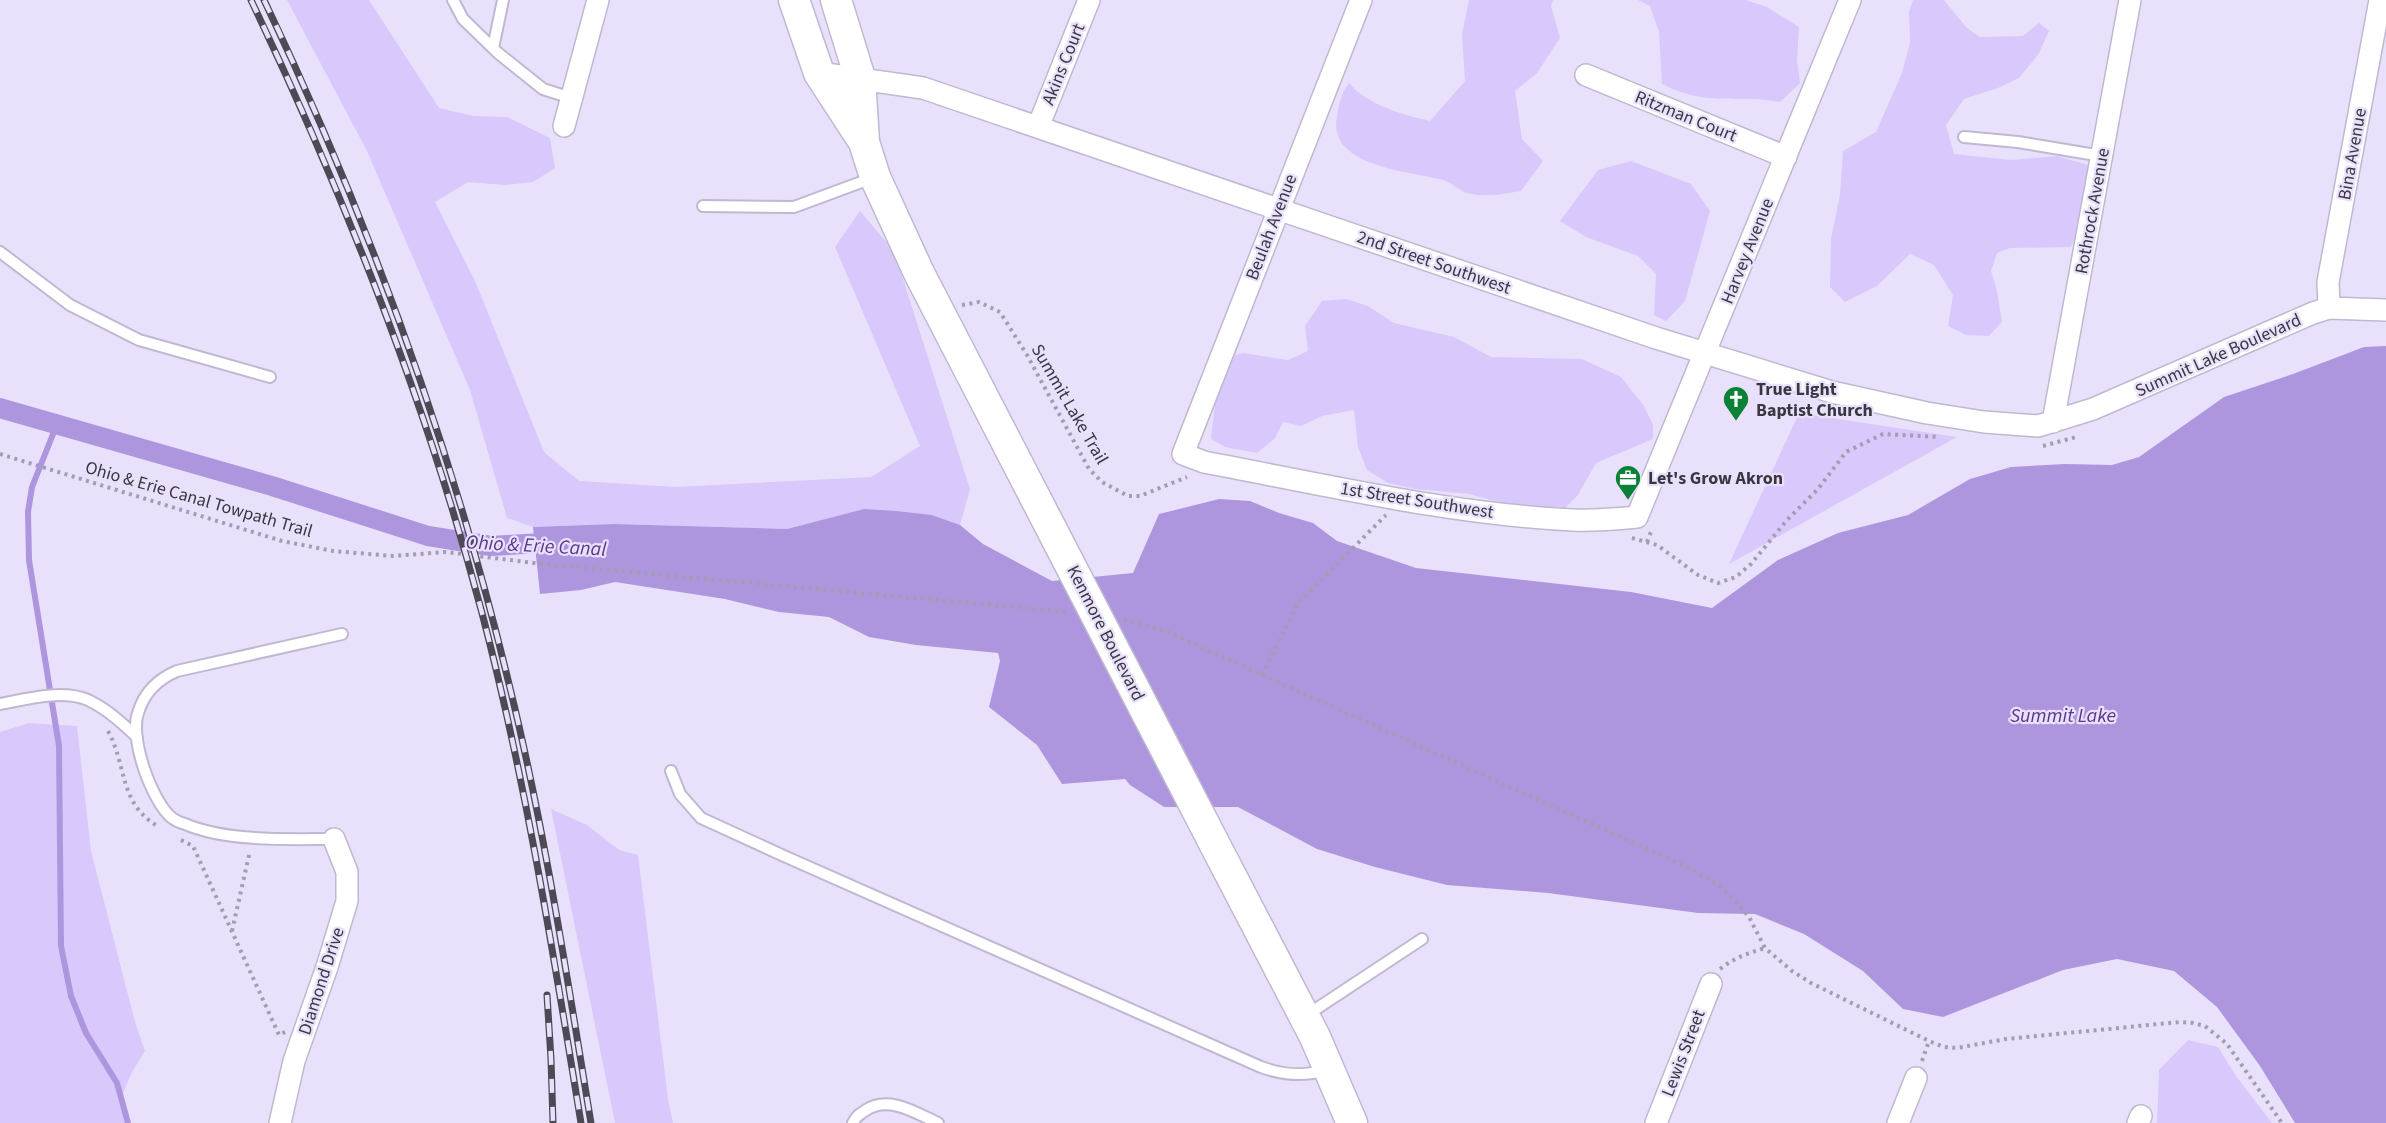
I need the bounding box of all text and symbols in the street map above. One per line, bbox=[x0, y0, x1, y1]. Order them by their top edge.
street label: Akins Court bbox=[1036, 20, 1091, 109]
street label: Ritzman Court bbox=[1631, 85, 1741, 148]
street label: Bina Avenue bbox=[2332, 106, 2373, 202]
street label: Rothrock Avenue bbox=[2069, 146, 2116, 276]
street label: Beulah Avenue bbox=[1240, 170, 1303, 284]
street label: Harvey Avenue bbox=[1715, 194, 1780, 308]
street label: 2nd Street Southwest bbox=[1354, 224, 1514, 301]
street label: Summit Lake Boulevard bbox=[2131, 308, 2305, 403]
street label: Summit Lake Trail bbox=[1025, 340, 1114, 469]
place label: True Light Baptist Church bbox=[1756, 377, 1873, 423]
church icon: True Light Baptist Church bbox=[1721, 384, 1751, 422]
street label: Ohio & Erie Canal Towpath Trail bbox=[82, 455, 315, 544]
office icon: Let's Grow Akron bbox=[1613, 463, 1643, 501]
place label: Let's Grow Akron bbox=[1648, 466, 1783, 491]
street label: 1st Street Southwest bbox=[1339, 476, 1495, 525]
water label: Ohio & Erie Canal bbox=[465, 528, 607, 564]
street label: Kenmore Boulevard bbox=[1061, 561, 1151, 705]
water label: Summit Lake bbox=[2010, 702, 2116, 730]
street label: Diamond Drive bbox=[292, 924, 351, 1038]
street label: Lewis Street bbox=[1655, 1006, 1711, 1100]

